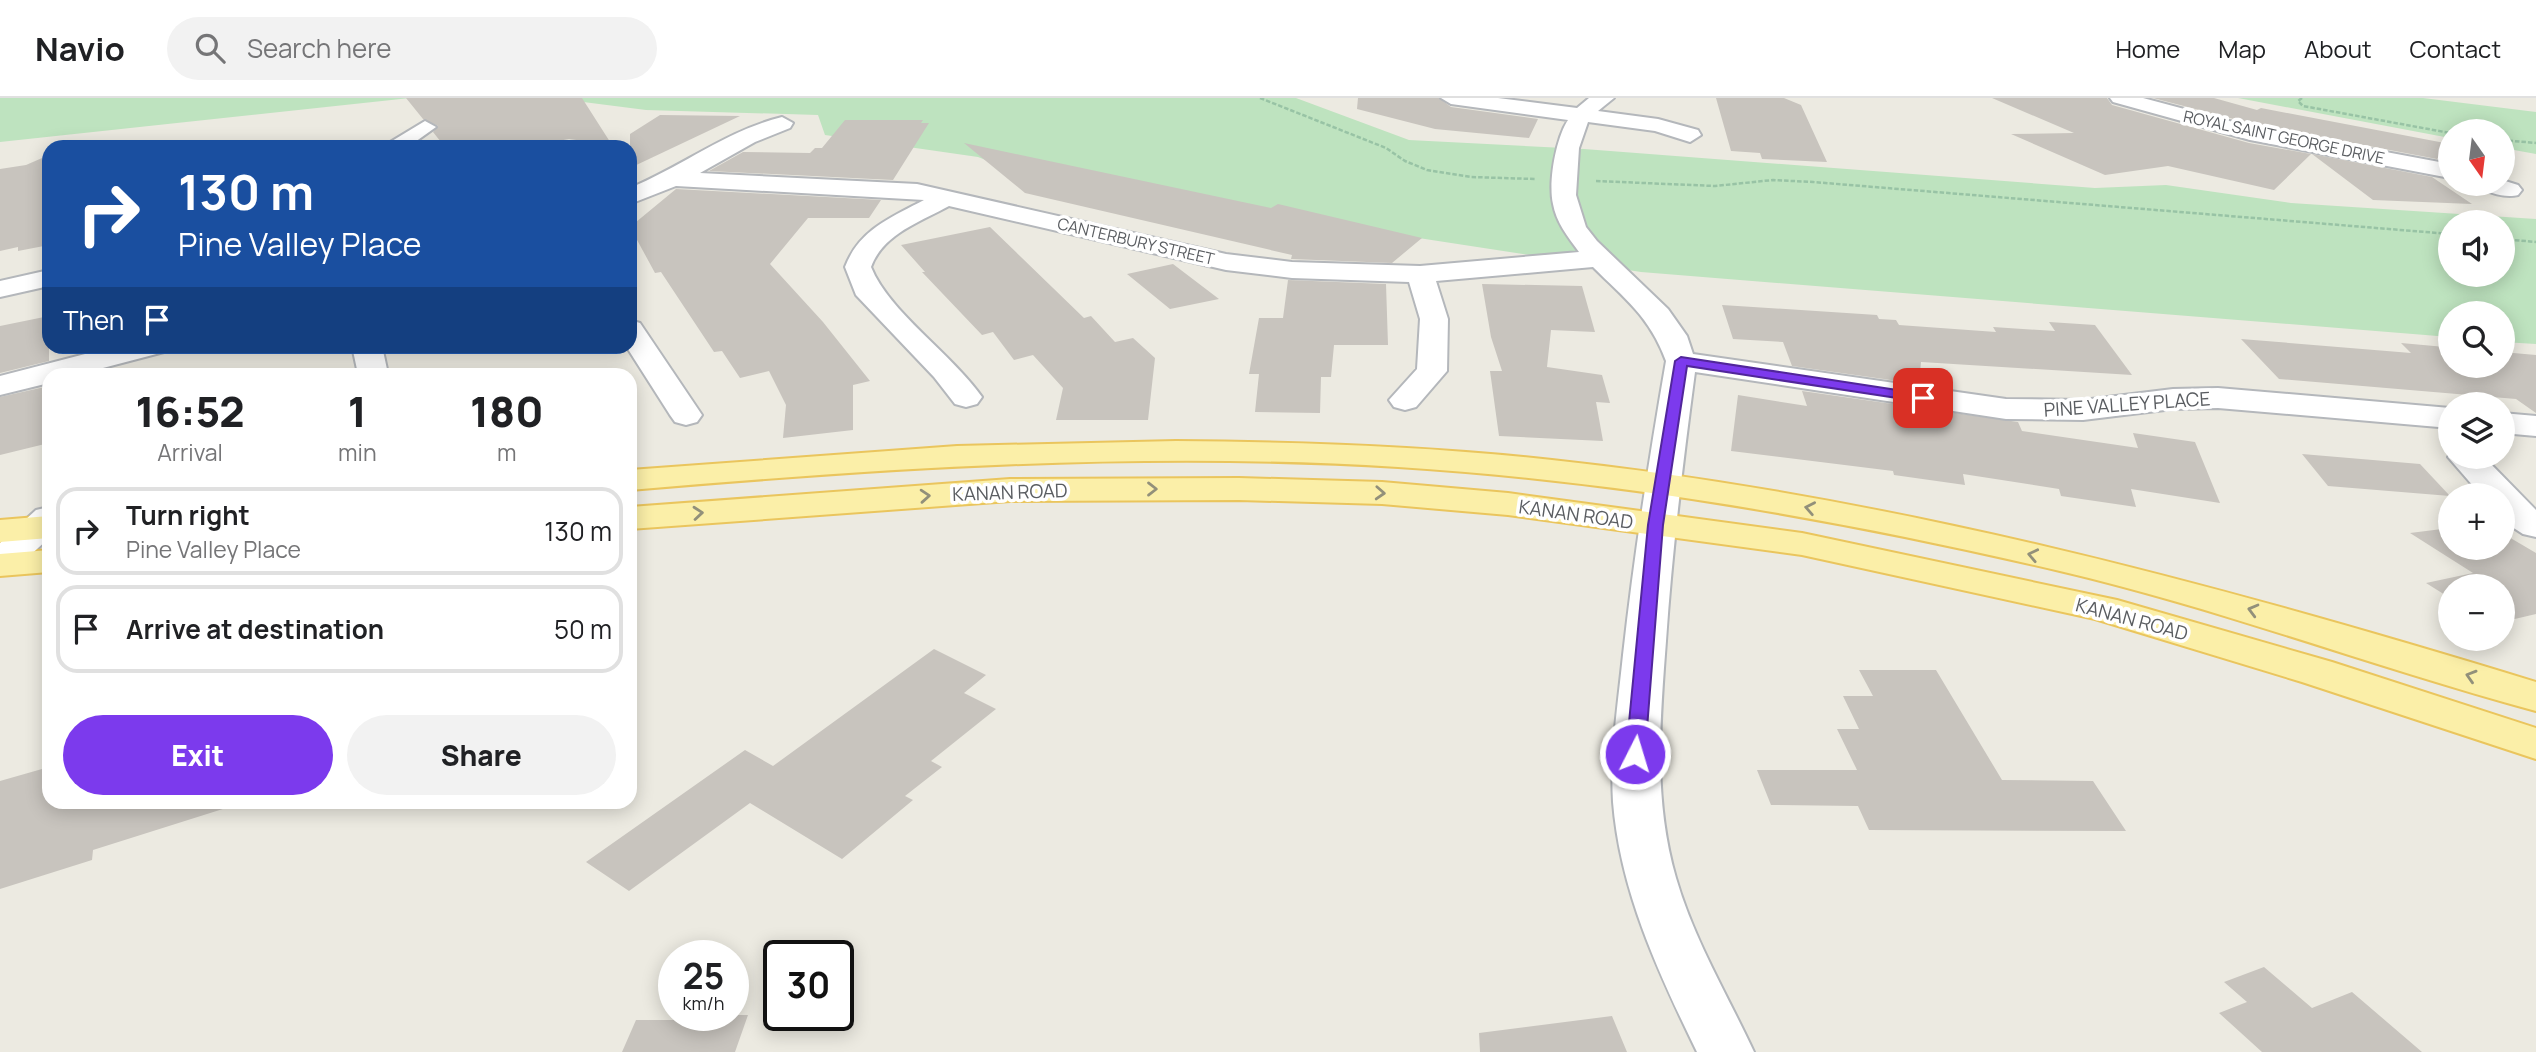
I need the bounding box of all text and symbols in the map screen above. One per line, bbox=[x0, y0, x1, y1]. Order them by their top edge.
search box bbox=[167, 17, 657, 80]
text: Navio bbox=[35, 26, 125, 71]
icon: search bbox=[191, 29, 229, 67]
text: Search here bbox=[247, 30, 391, 66]
text: Home bbox=[2115, 32, 2180, 65]
text: Map bbox=[2218, 32, 2266, 65]
text: About bbox=[2304, 32, 2372, 65]
text: Contact bbox=[2410, 32, 2501, 65]
street label: ROYAL SAINT GEORGE DRIVE bbox=[2181, 105, 2387, 169]
north arrow bbox=[2438, 119, 2515, 196]
map controls bbox=[2438, 119, 2515, 651]
text: 130 m bbox=[178, 158, 314, 225]
icon: right bbox=[63, 168, 154, 259]
button: sound bbox=[2438, 210, 2515, 287]
street label: CANTERBURY STREET bbox=[1055, 212, 1217, 270]
text: Pine Valley Place bbox=[178, 222, 422, 266]
icon: arrive bbox=[138, 301, 176, 339]
button: search bbox=[2438, 301, 2515, 378]
text: Then bbox=[63, 302, 124, 338]
pin bbox=[1893, 368, 1953, 428]
icon: arrive bbox=[1904, 379, 1942, 417]
text: 16:52 bbox=[135, 382, 245, 440]
text: 1 bbox=[348, 382, 367, 440]
text: 180 bbox=[470, 382, 544, 440]
street label: PINE VALLEY PLACE bbox=[2043, 385, 2211, 423]
button: layers bbox=[2438, 392, 2515, 469]
text: Arrival bbox=[157, 436, 223, 468]
text: min bbox=[338, 436, 377, 468]
text: m bbox=[497, 436, 517, 468]
street label: KANAN ROAD bbox=[952, 477, 1068, 507]
one-way arrow bbox=[1147, 481, 1158, 497]
button: + bbox=[2438, 483, 2515, 560]
one-way arrow bbox=[1374, 486, 1385, 501]
one-way arrow bbox=[920, 489, 931, 504]
street label: KANAN ROAD bbox=[1517, 493, 1635, 535]
text: Turn right bbox=[126, 497, 250, 533]
one-way arrow bbox=[1804, 502, 1816, 517]
one-way arrow bbox=[693, 506, 704, 521]
icon: right bbox=[67, 512, 105, 550]
text: 130 m bbox=[544, 513, 612, 549]
text: Pine Valley Place bbox=[126, 533, 301, 565]
one-way arrow bbox=[2027, 548, 2039, 563]
button: − bbox=[2438, 574, 2515, 651]
street label: KANAN ROAD bbox=[2073, 592, 2191, 646]
one-way arrow bbox=[2247, 604, 2259, 619]
icon: arrive bbox=[67, 610, 105, 648]
text: Arrive at destination bbox=[126, 611, 384, 647]
text: 50 m bbox=[554, 611, 612, 647]
one-way arrow bbox=[2465, 670, 2478, 684]
button: Exit bbox=[63, 715, 333, 795]
button: Share bbox=[347, 715, 616, 795]
position arrow bbox=[1598, 717, 1672, 791]
speed limit sign: 30 bbox=[763, 940, 854, 1031]
text: 25 bbox=[683, 952, 724, 1000]
text: km/h bbox=[683, 991, 724, 1015]

